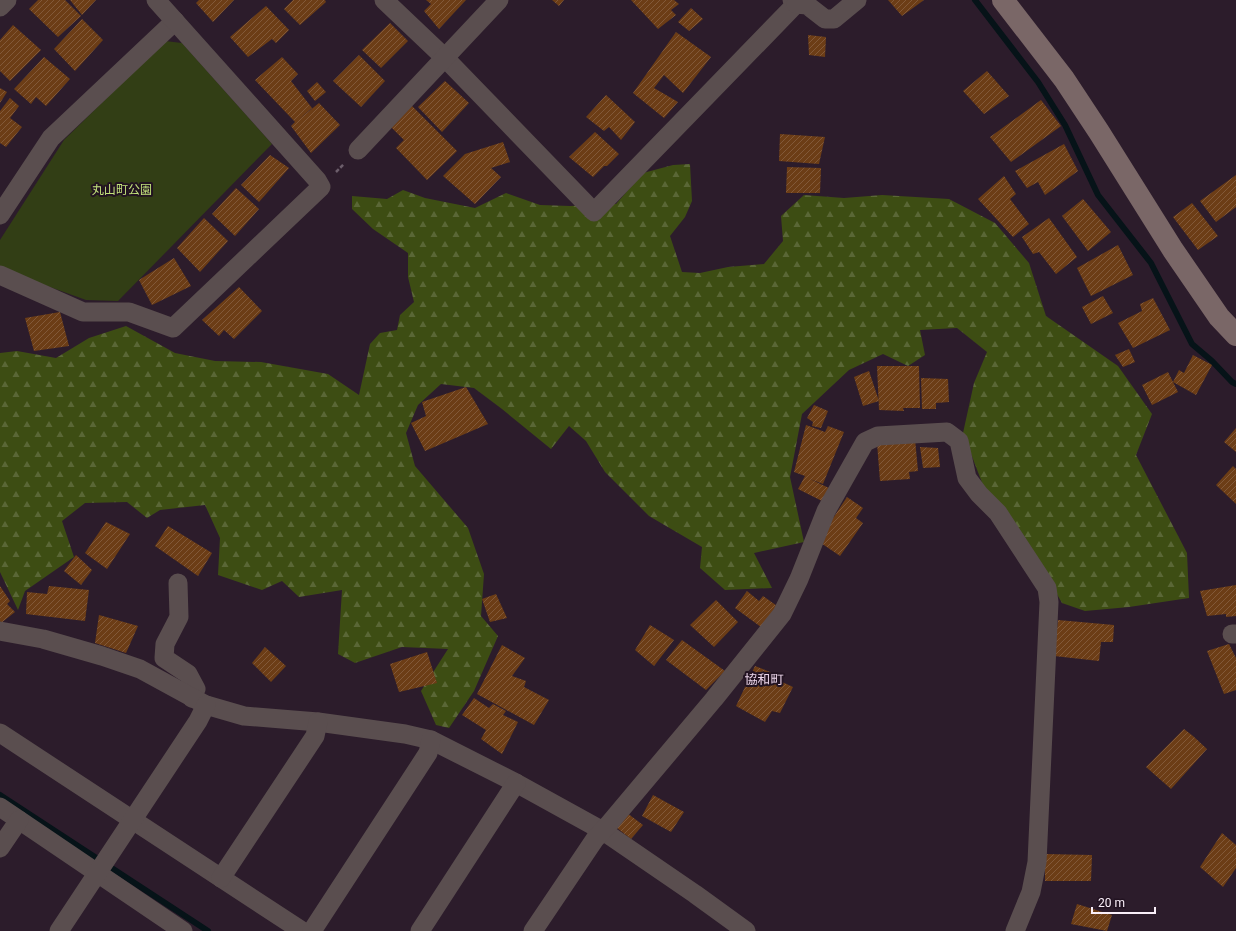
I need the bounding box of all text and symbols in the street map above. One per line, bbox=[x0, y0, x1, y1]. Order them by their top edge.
park label: 丸山町公園 bbox=[92, 183, 152, 197]
district label: 協和町 bbox=[744, 672, 784, 687]
scale bar bbox=[1092, 889, 1155, 915]
text: 20 m bbox=[1098, 896, 1125, 910]

